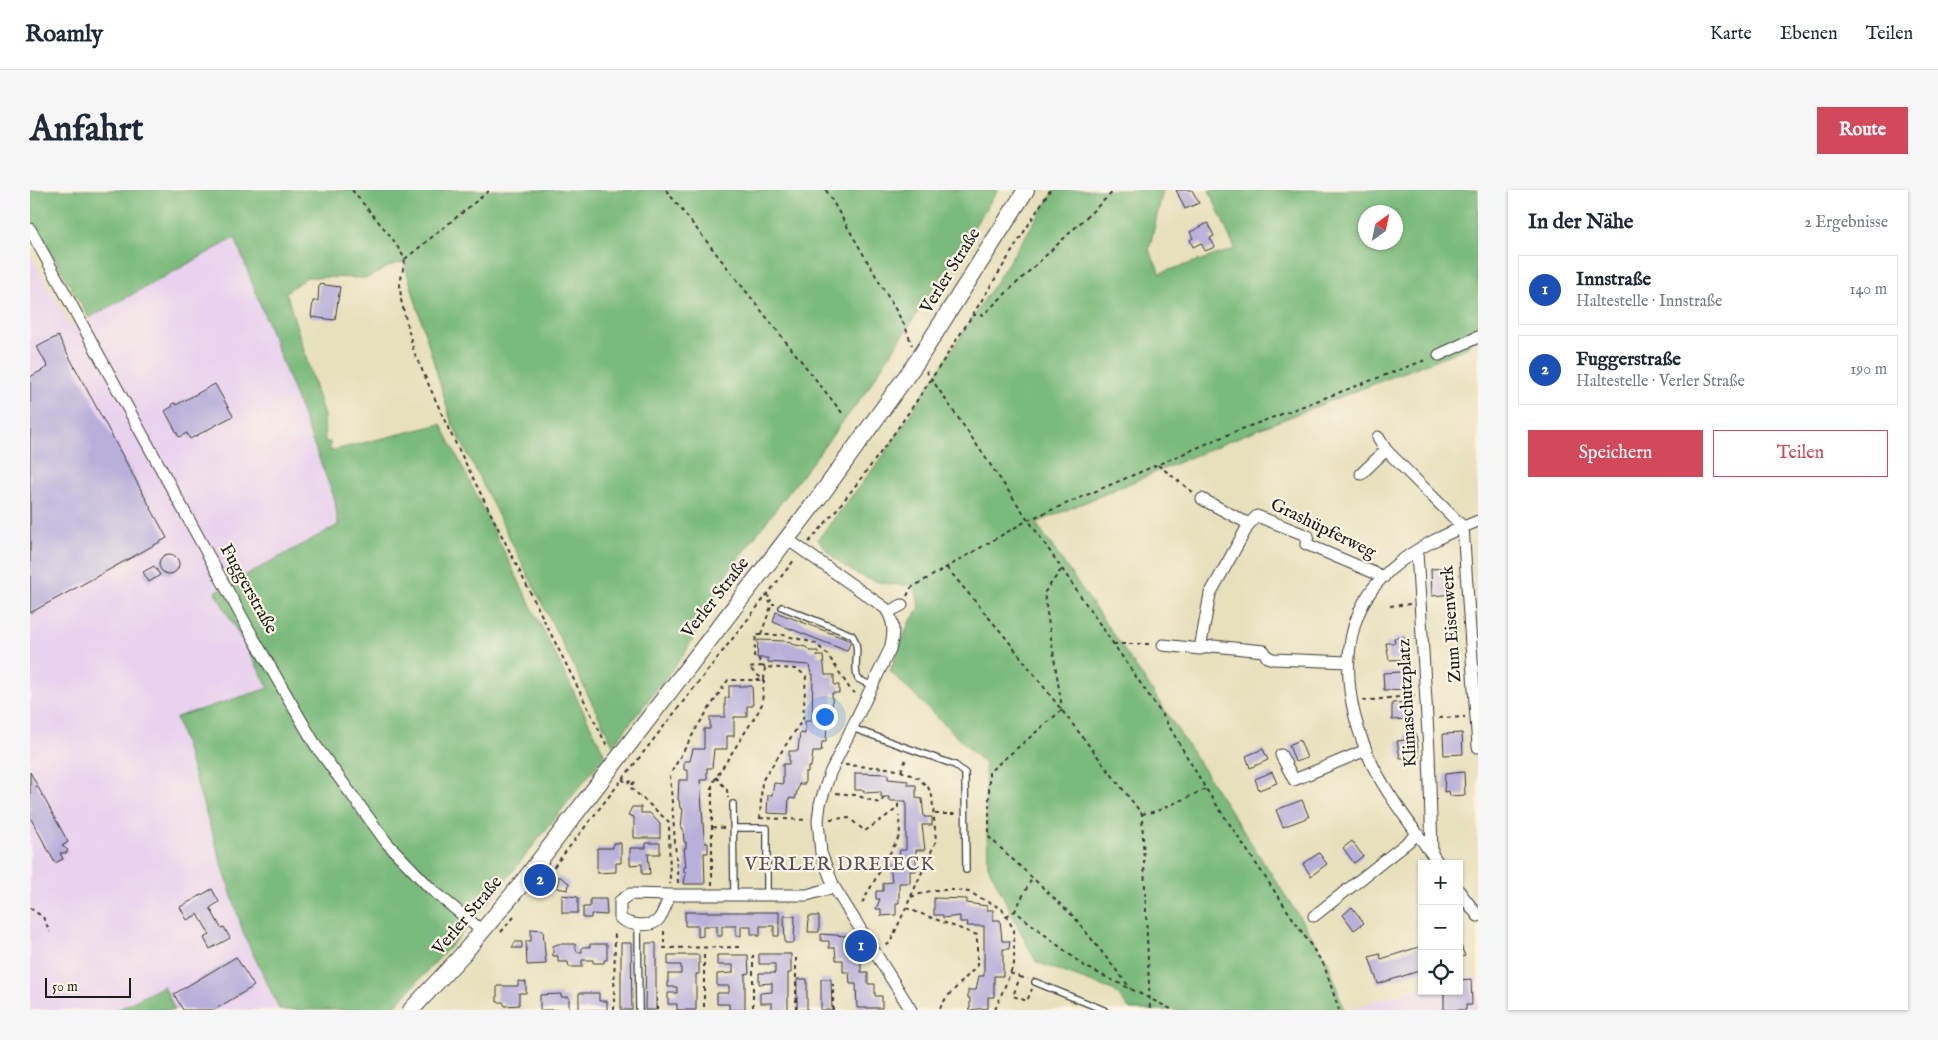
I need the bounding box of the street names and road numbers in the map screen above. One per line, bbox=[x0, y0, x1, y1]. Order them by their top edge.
street label: Verler Straße bbox=[915, 224, 986, 319]
street label: Grashüpferweg bbox=[1266, 494, 1380, 565]
street label: Fuggerstraße bbox=[214, 540, 282, 638]
street label: Verler Straße bbox=[677, 553, 755, 644]
street label: Zum Eisenwerk bbox=[1436, 564, 1468, 683]
street label: Klimaschutzplatz bbox=[1393, 638, 1423, 768]
street label: Verler Straße bbox=[427, 872, 508, 961]

